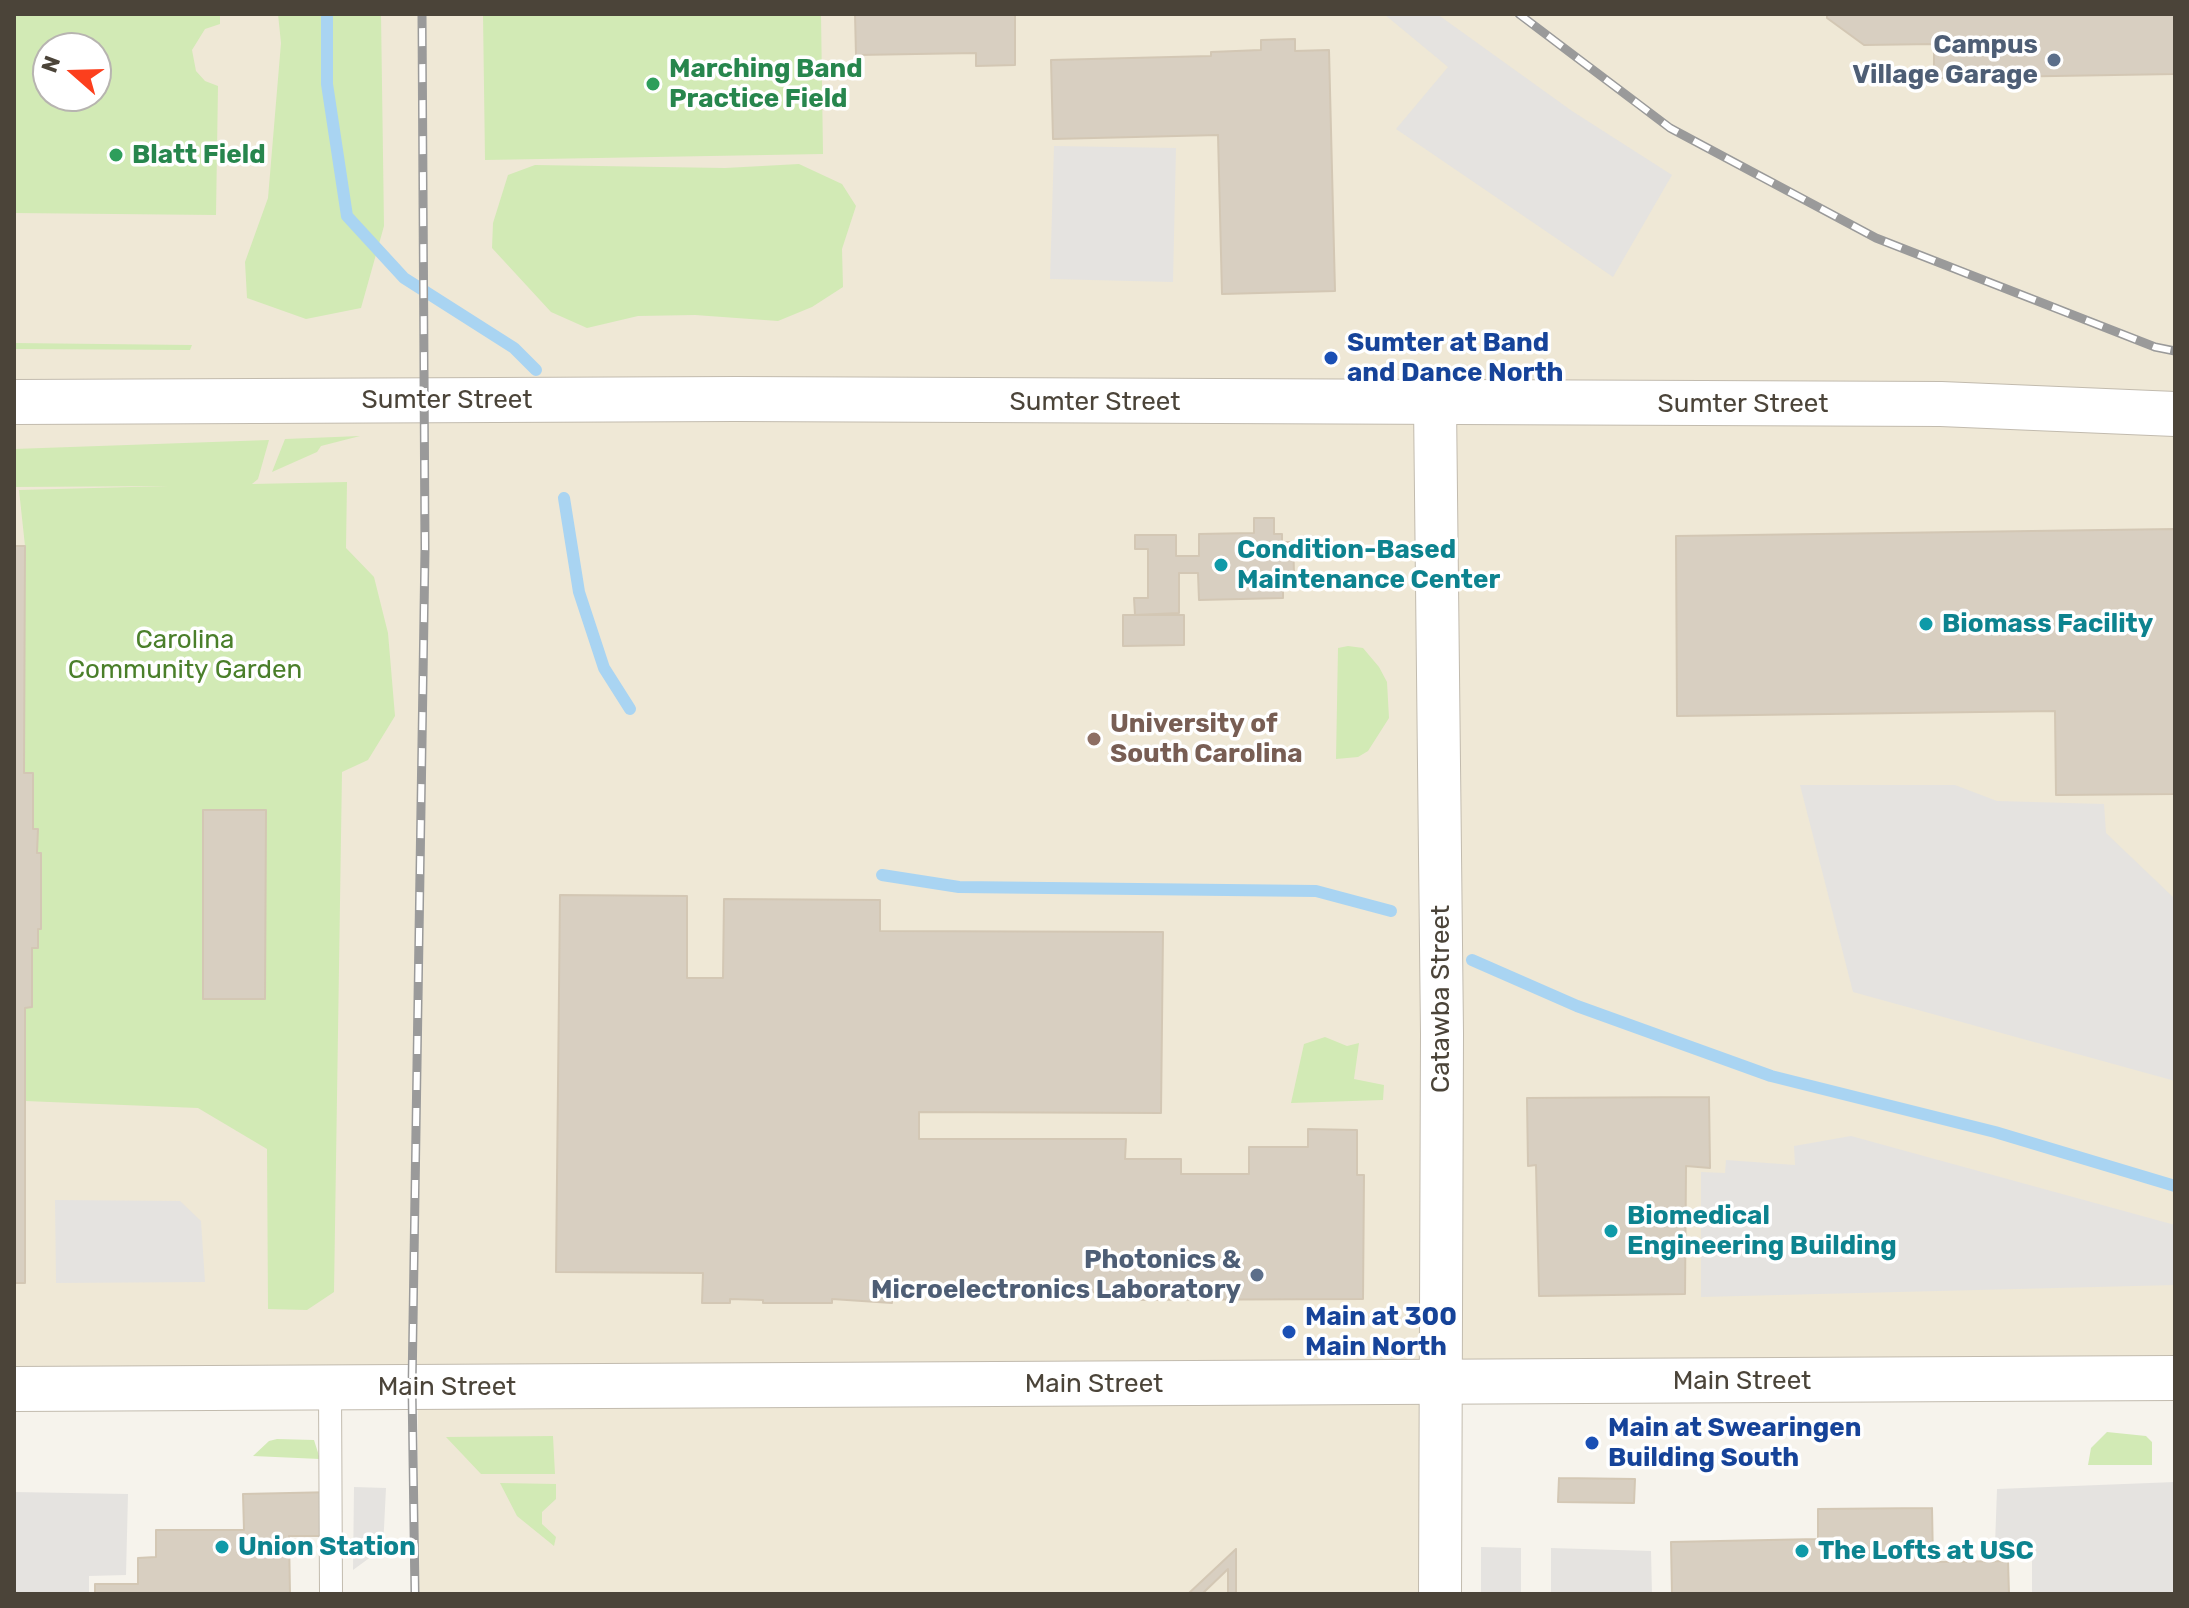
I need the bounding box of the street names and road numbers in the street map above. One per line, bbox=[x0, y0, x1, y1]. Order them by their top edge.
street label: Sumter Street bbox=[362, 384, 532, 416]
street label: Sumter Street bbox=[1010, 386, 1180, 418]
street label: Sumter Street bbox=[1658, 388, 1828, 420]
street label: Catawba Street bbox=[1425, 905, 1457, 1093]
street label: Main Street bbox=[1673, 1365, 1811, 1397]
street label: Main Street bbox=[1025, 1368, 1163, 1400]
street label: Main Street bbox=[378, 1371, 516, 1403]

